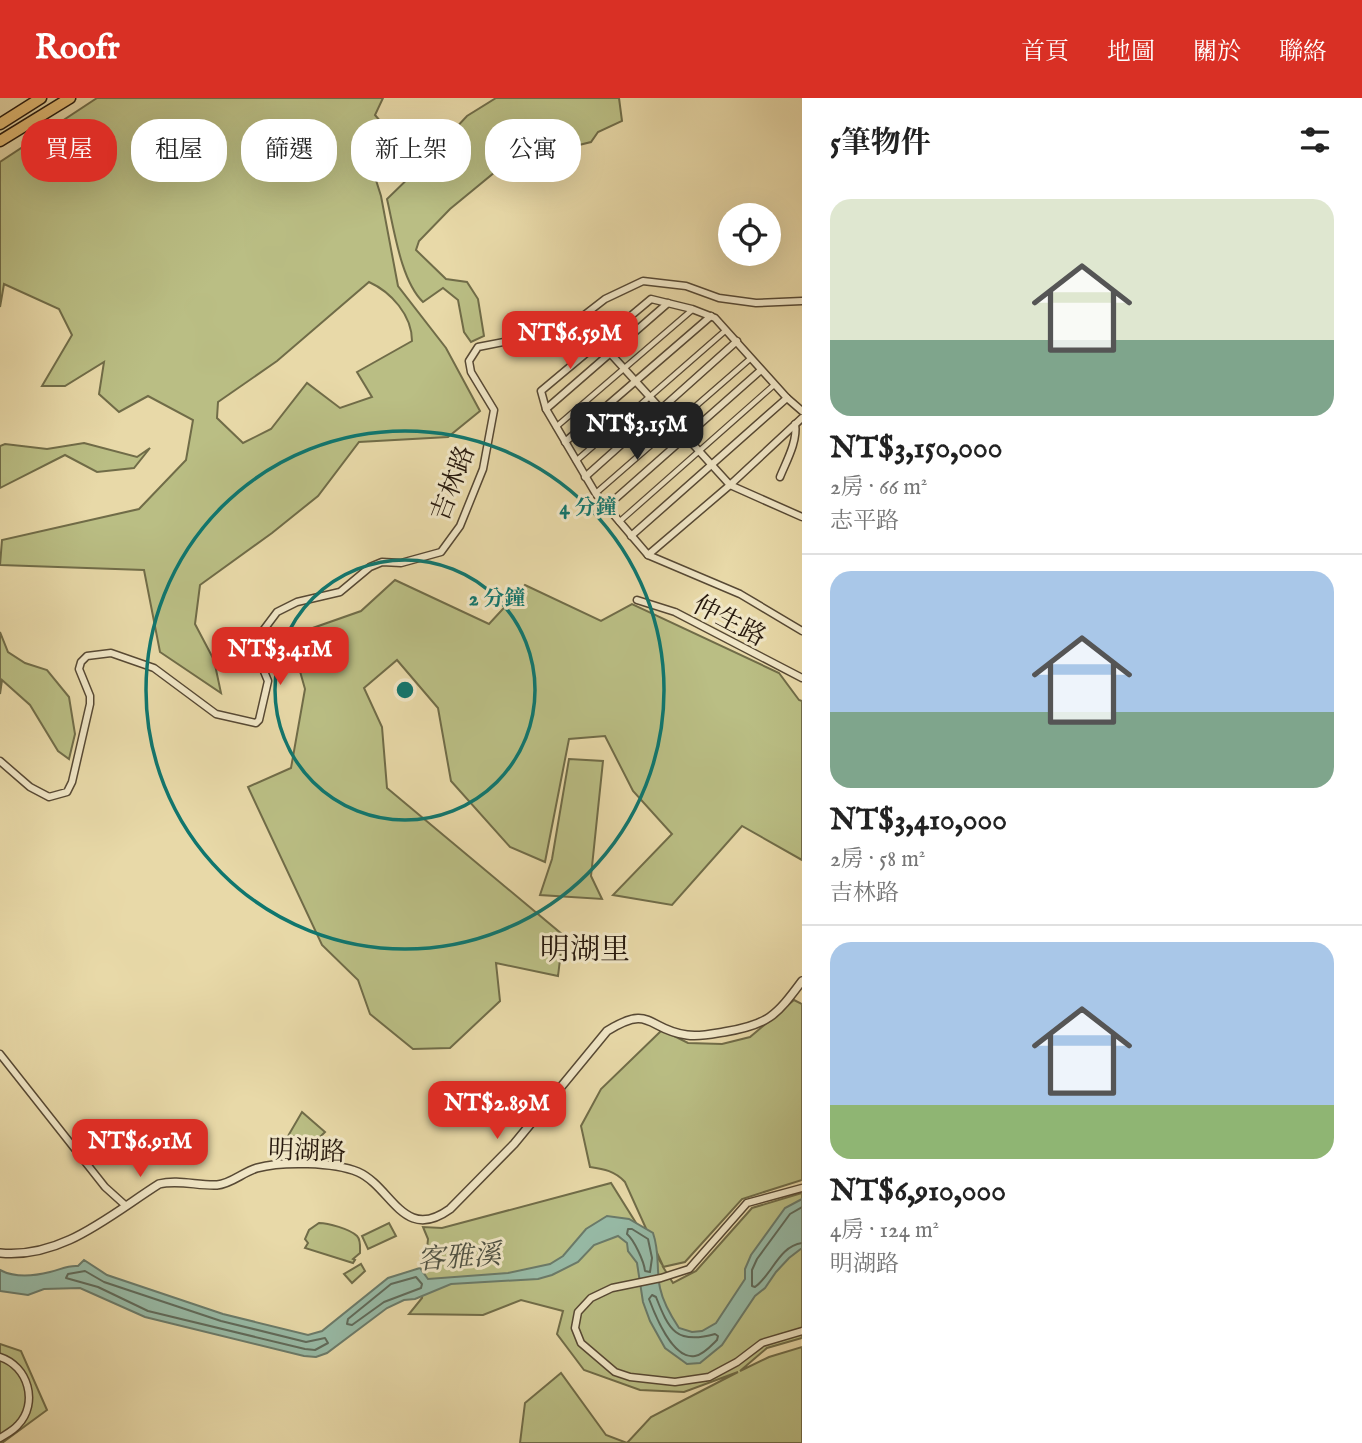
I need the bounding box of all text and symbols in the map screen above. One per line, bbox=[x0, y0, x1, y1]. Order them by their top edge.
text: Roofr bbox=[35, 28, 120, 70]
text: 首頁 bbox=[1021, 37, 1069, 68]
text: 地圖 bbox=[1107, 37, 1155, 68]
text: 關於 bbox=[1193, 37, 1241, 68]
text: 聯絡 bbox=[1279, 37, 1327, 68]
chip: 買屋 bbox=[21, 119, 117, 182]
chip: 租屋 bbox=[131, 119, 227, 182]
chip: 篩選 bbox=[241, 119, 337, 182]
chip: 新上架 bbox=[351, 119, 471, 182]
chip: 公寓 bbox=[485, 119, 581, 182]
icon: filters bbox=[1296, 121, 1334, 159]
text: 5筆物件 bbox=[830, 125, 931, 163]
map controls bbox=[718, 203, 781, 266]
button: locate bbox=[718, 203, 781, 266]
icon: home bbox=[1019, 245, 1145, 371]
pin: NT$6.59M bbox=[498, 312, 642, 371]
text: NT$6.59M bbox=[518, 319, 622, 348]
pin: NT$3.15M bbox=[565, 402, 709, 462]
text: NT$3.15M bbox=[586, 410, 688, 439]
text: NT$3,150,000 bbox=[830, 430, 1002, 468]
street label: 吉林路 bbox=[424, 441, 483, 526]
text: 2房 · 66 m² bbox=[830, 473, 928, 502]
text: 4 分鐘 bbox=[560, 495, 616, 522]
text: 志平路 bbox=[830, 507, 899, 536]
text: 2 分鐘 bbox=[469, 586, 525, 613]
street label: 仲生路 bbox=[687, 588, 771, 654]
icon: home bbox=[1019, 617, 1145, 743]
pin: NT$3.41M bbox=[208, 628, 352, 687]
text: NT$3.41M bbox=[228, 635, 332, 664]
centre of rings bbox=[393, 678, 417, 702]
text: NT$3,410,000 bbox=[830, 802, 1007, 840]
text: 2房 · 58 m² bbox=[830, 845, 925, 874]
text: 吉林路 bbox=[830, 879, 899, 908]
district label: 明湖里 bbox=[540, 932, 630, 970]
icon: home bbox=[1019, 988, 1145, 1114]
pin: NT$2.89M bbox=[425, 1082, 569, 1141]
text: NT$2.89M bbox=[444, 1089, 550, 1118]
pin: NT$6.91M bbox=[68, 1119, 212, 1179]
text: NT$6.91M bbox=[88, 1127, 192, 1156]
street label: 明湖路 bbox=[267, 1134, 347, 1169]
text: NT$6,910,000 bbox=[830, 1173, 1006, 1211]
text: 4房 · 124 m² bbox=[830, 1216, 939, 1245]
water label: 客雅溪 bbox=[416, 1238, 505, 1279]
text: 明湖路 bbox=[830, 1250, 899, 1279]

